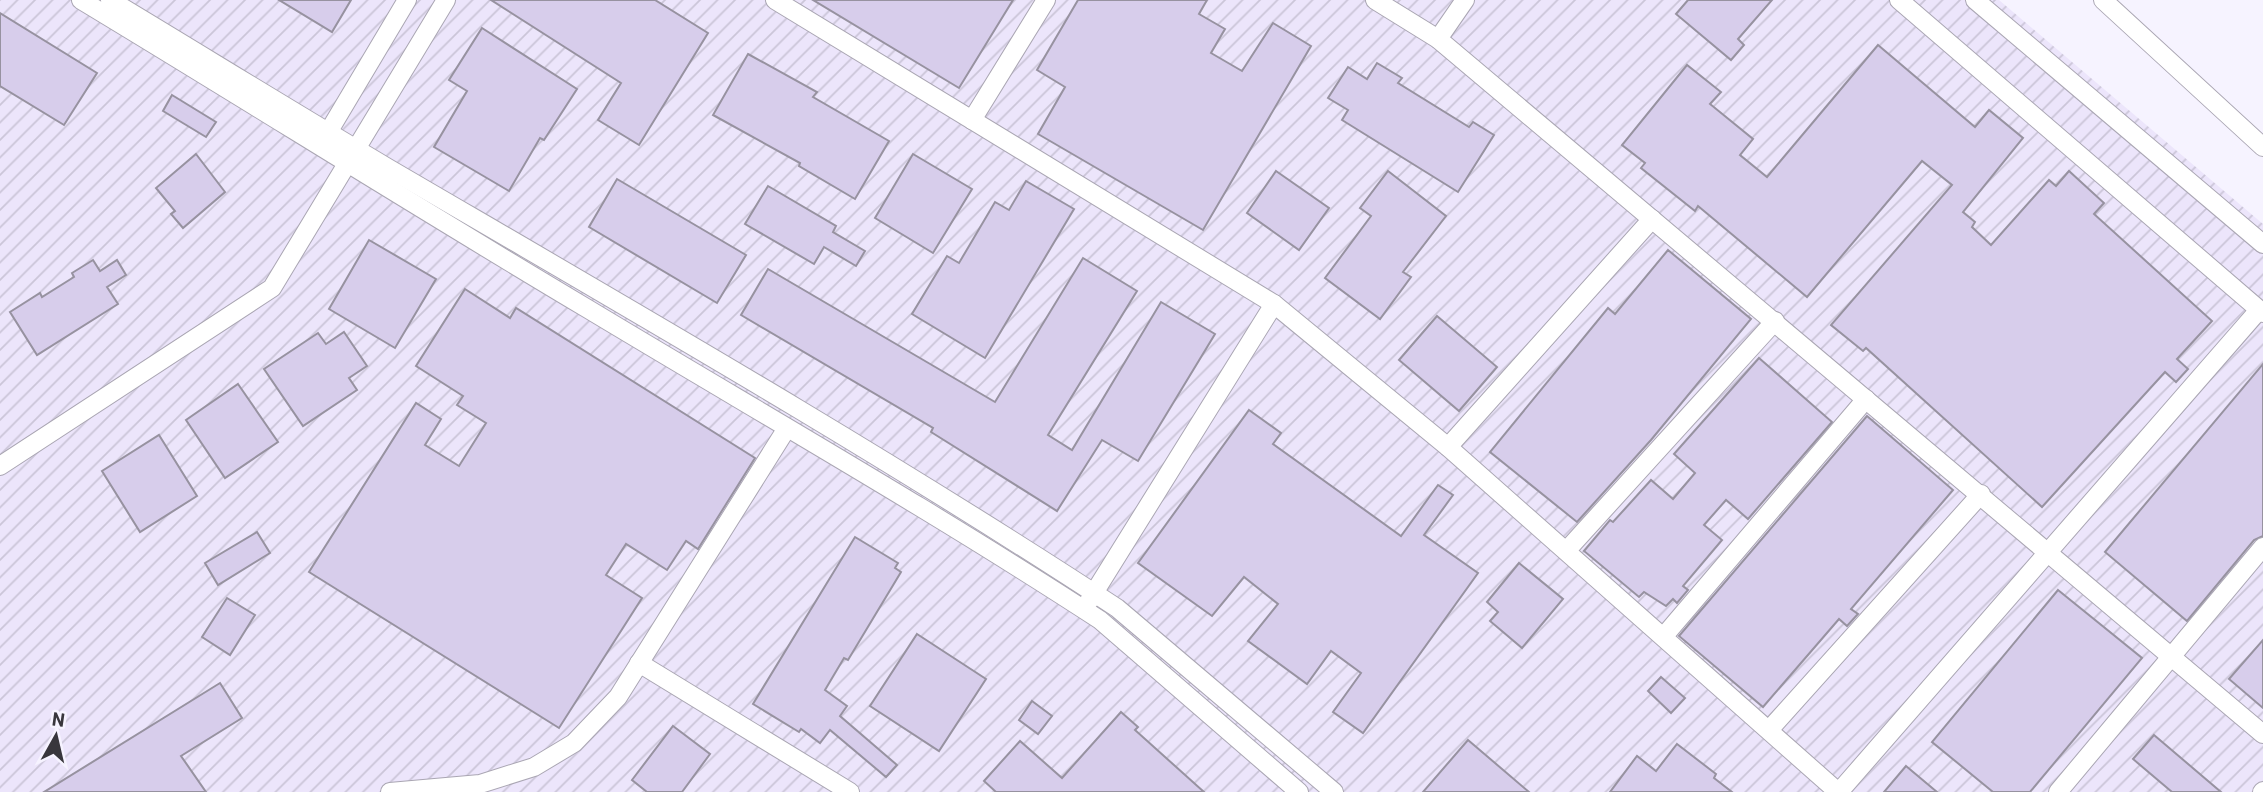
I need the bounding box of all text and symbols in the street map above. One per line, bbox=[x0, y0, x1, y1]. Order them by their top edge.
north arrow bbox=[21, 701, 91, 771]
text: N bbox=[51, 706, 66, 731]

